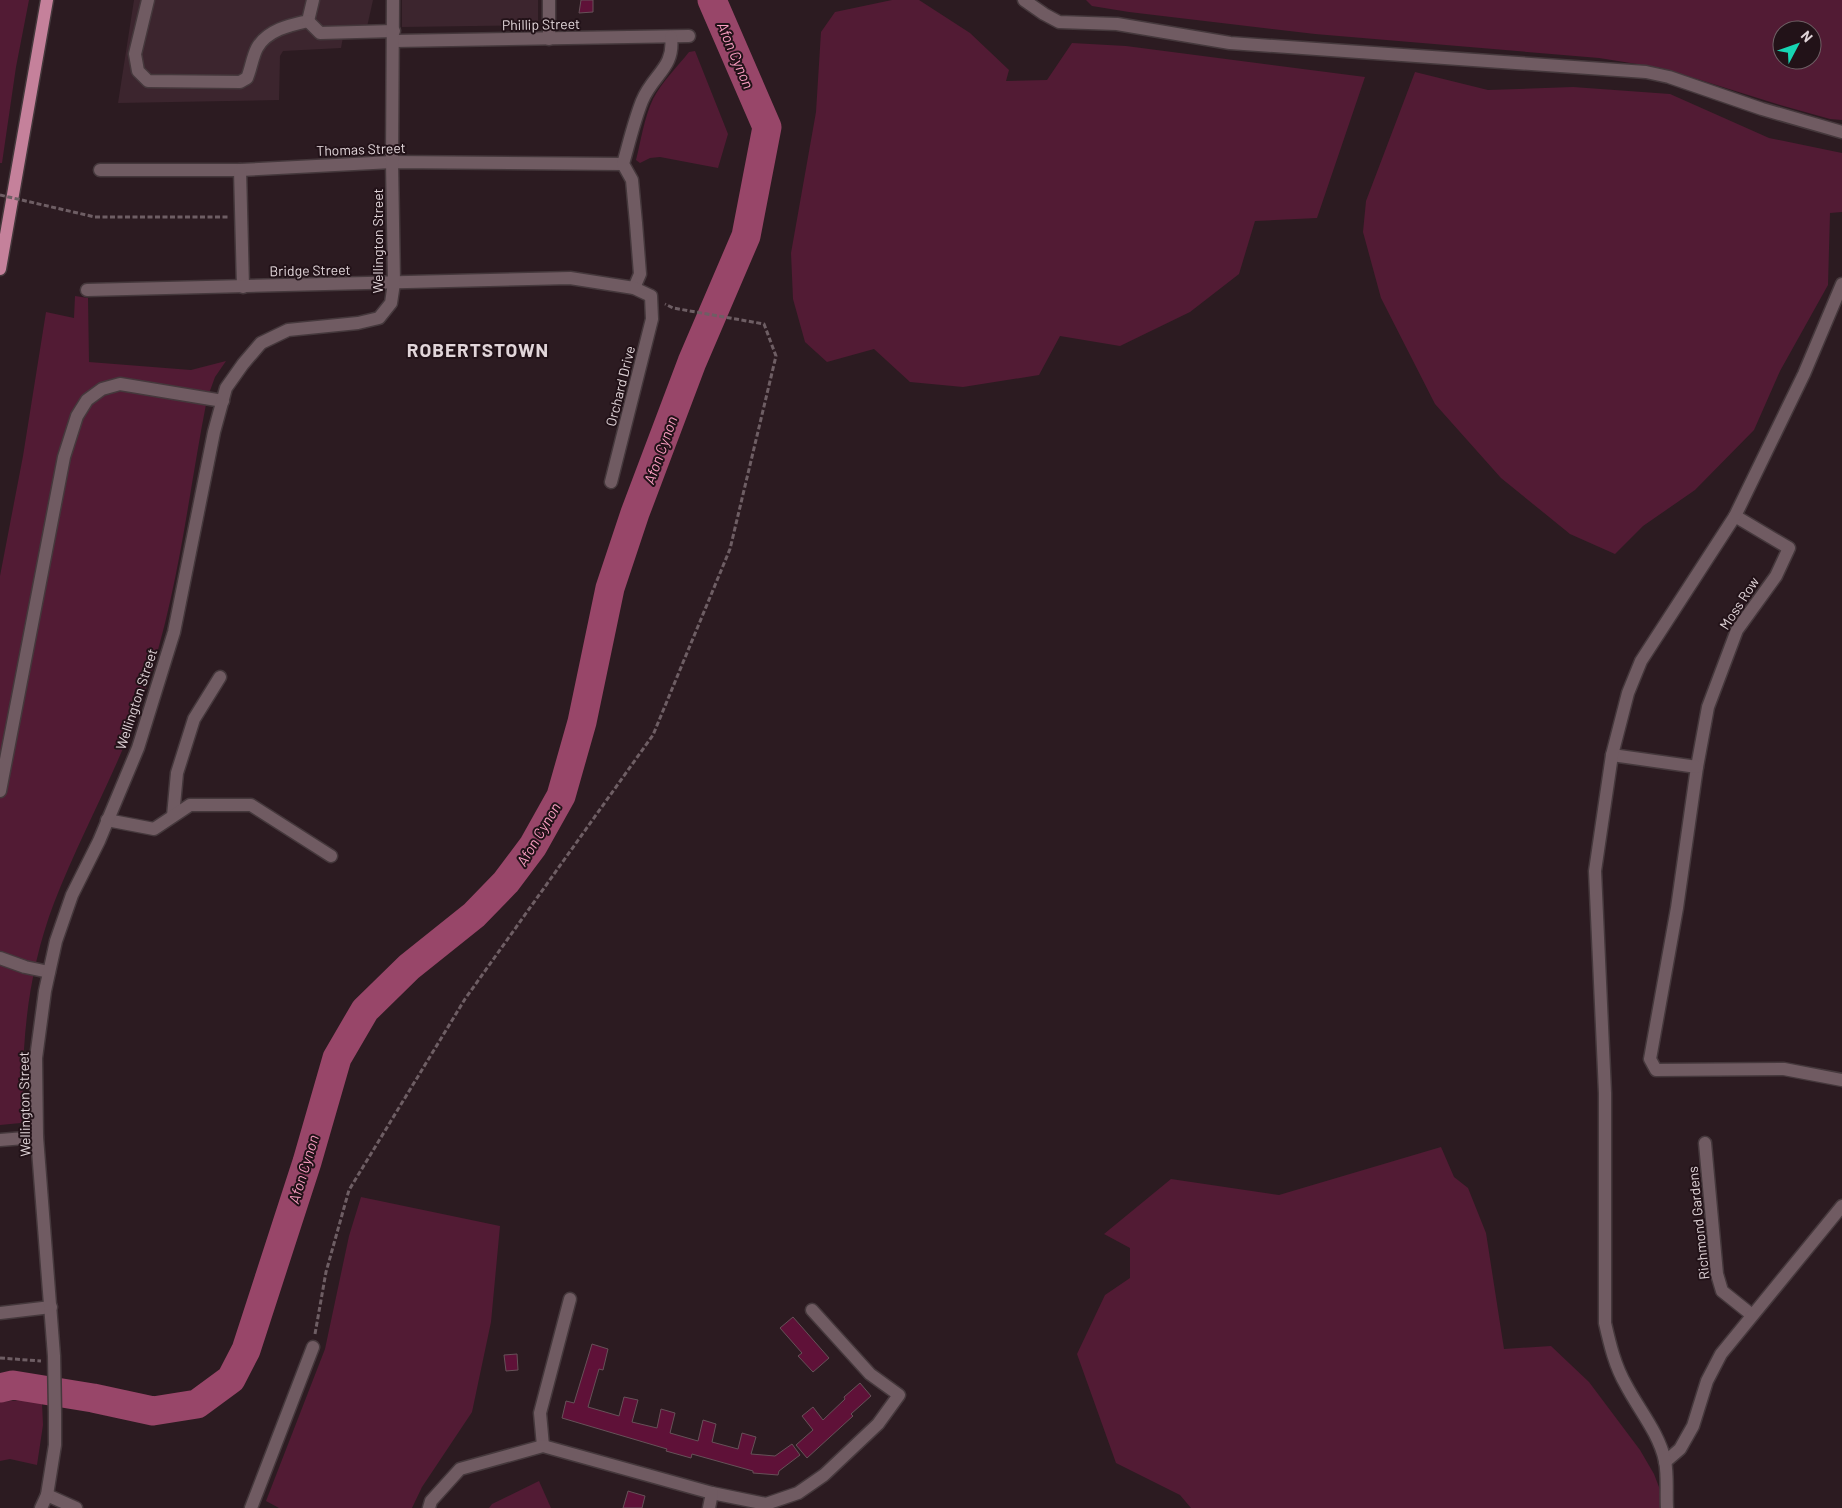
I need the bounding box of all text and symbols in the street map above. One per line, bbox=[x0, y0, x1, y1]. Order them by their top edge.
street label: Phillip Street bbox=[502, 15, 580, 33]
water label: Afon Cynon bbox=[714, 19, 758, 91]
north arrow bbox=[1772, 20, 1822, 70]
text: N bbox=[1798, 27, 1817, 45]
street label: Thomas Street bbox=[316, 139, 406, 159]
street label: Wellington Street bbox=[369, 188, 386, 294]
street label: Bridge Street bbox=[269, 261, 351, 279]
district label: ROBERTSTOWN bbox=[407, 338, 549, 361]
street label: Orchard Drive bbox=[602, 344, 638, 428]
water label: Afon Cynon bbox=[639, 413, 681, 486]
street label: Moss Row bbox=[1716, 573, 1762, 633]
street label: Wellington Street bbox=[112, 646, 160, 752]
water label: Afon Cynon bbox=[512, 799, 564, 869]
street label: Wellington Street bbox=[15, 1051, 33, 1157]
water label: Afon Cynon bbox=[284, 1132, 322, 1206]
street label: Richmond Gardens bbox=[1684, 1165, 1712, 1281]

